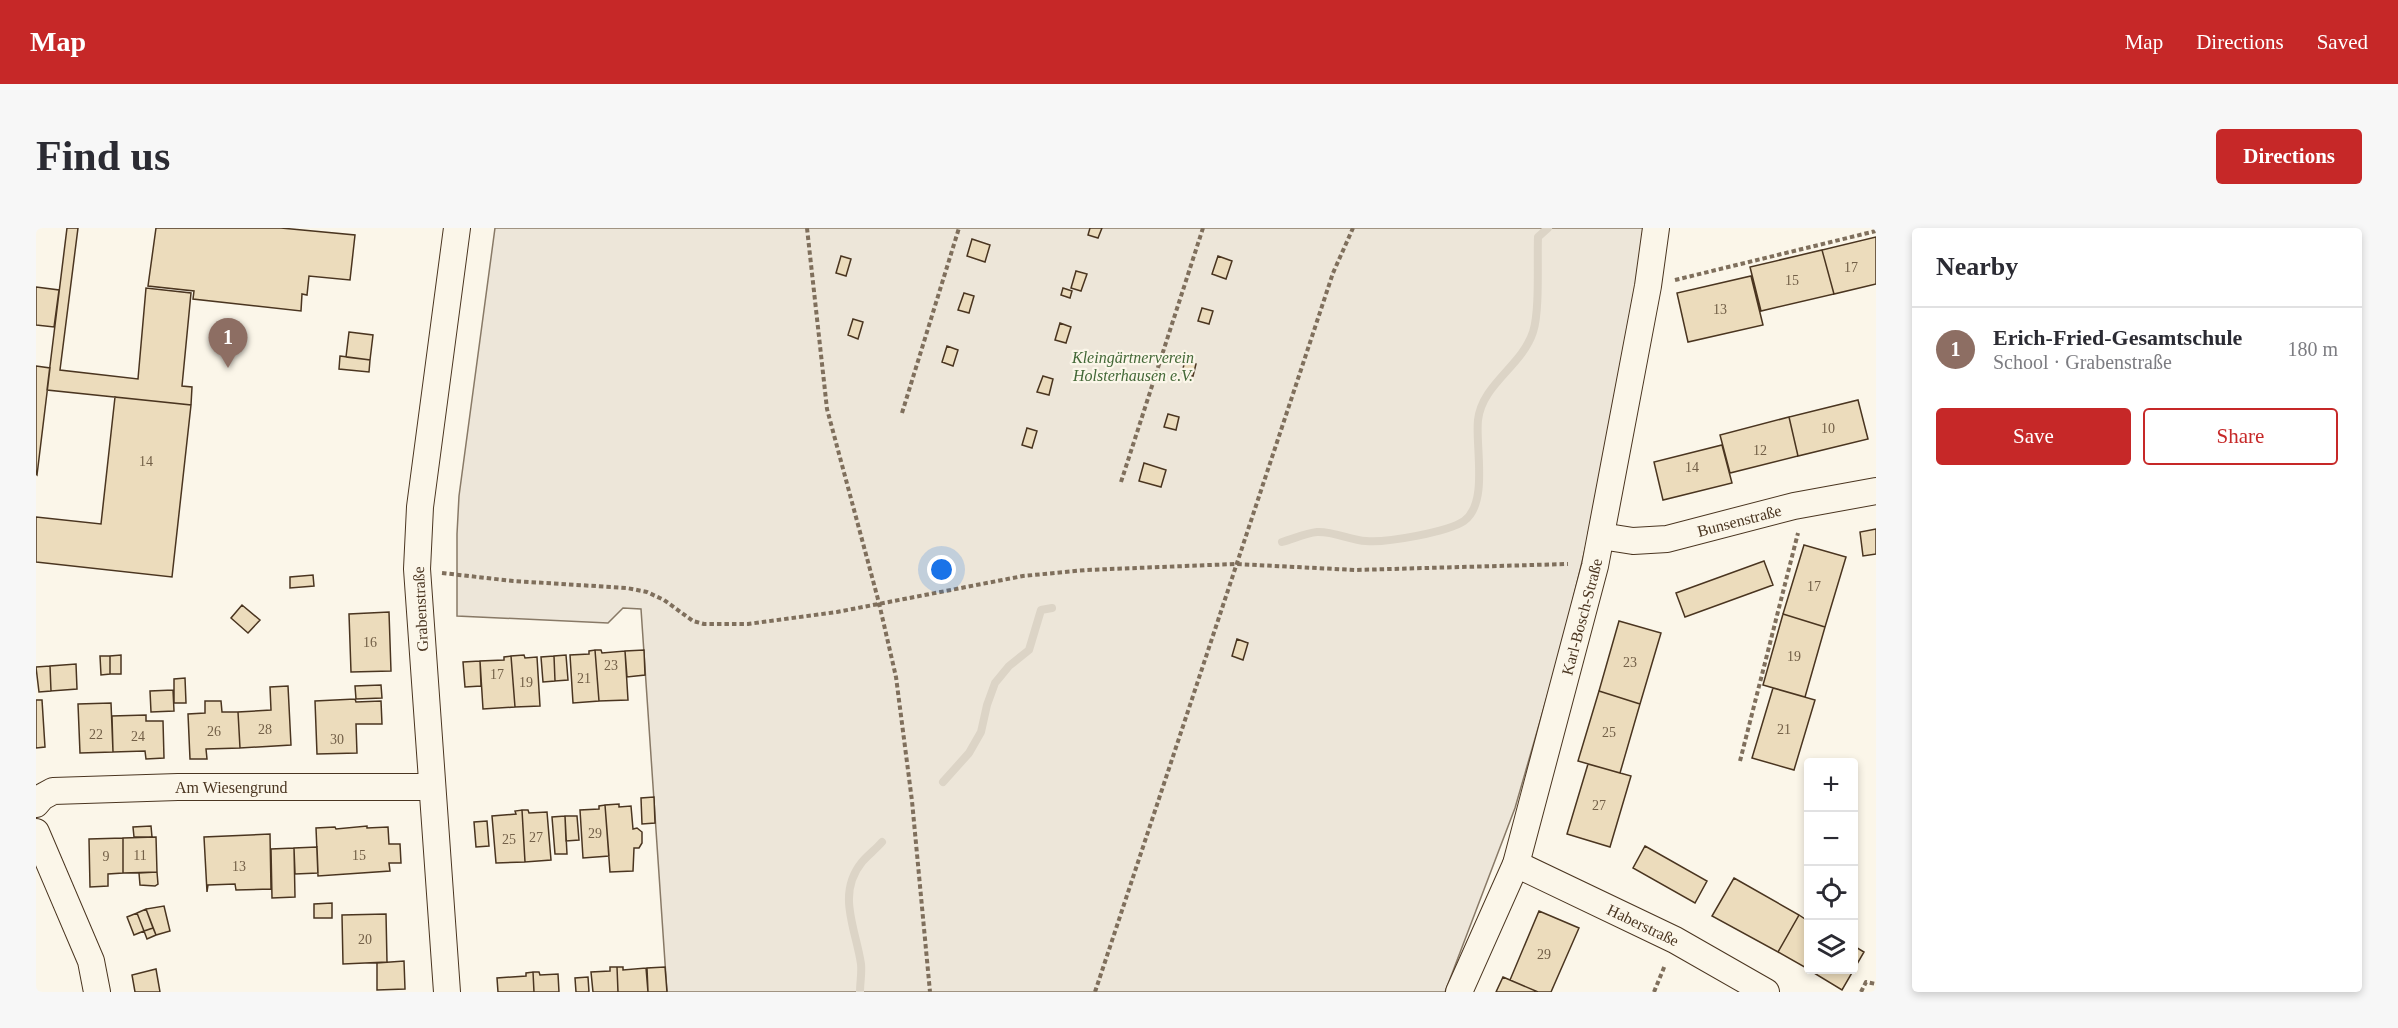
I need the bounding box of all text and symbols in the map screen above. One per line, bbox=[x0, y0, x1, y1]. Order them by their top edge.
text: Map bbox=[30, 26, 86, 57]
text: Map bbox=[2125, 30, 2163, 54]
text: Directions bbox=[2196, 30, 2284, 54]
text: Saved bbox=[2317, 30, 2368, 54]
button: Directions bbox=[2216, 129, 2362, 184]
text: Find us bbox=[36, 133, 170, 179]
text: Nearby bbox=[1936, 252, 2018, 281]
house number: 17 bbox=[1844, 260, 1858, 275]
house number: 15 bbox=[1785, 273, 1799, 288]
house number: 13 bbox=[1713, 302, 1727, 317]
pin: 1 bbox=[208, 318, 248, 368]
text: Erich-Fried-Gesamtschule bbox=[1993, 325, 2242, 350]
text: 1 bbox=[1951, 338, 1961, 360]
text: 180 m bbox=[2287, 338, 2338, 360]
park label: Kleingärtnerverein Holsterhausen e.V. bbox=[1071, 349, 1194, 384]
text: School · Grabenstraße bbox=[1993, 351, 2172, 373]
button: Save bbox=[1936, 408, 2131, 465]
button: Share bbox=[2143, 408, 2338, 465]
house number: 10 bbox=[1821, 421, 1835, 436]
house number: 12 bbox=[1753, 443, 1767, 458]
house number: 14 bbox=[139, 454, 153, 469]
house number: 14 bbox=[1685, 460, 1699, 475]
street label: Bunsenstraße bbox=[1695, 502, 1783, 540]
your location bbox=[927, 555, 956, 584]
street label: Karl-Bosch-Straße bbox=[1558, 557, 1605, 677]
street label: Grabenstraße bbox=[410, 566, 431, 652]
house number: 17 bbox=[1807, 579, 1821, 594]
house number: 16 bbox=[363, 635, 377, 650]
house number: 19 bbox=[1787, 649, 1801, 664]
house number: 23 bbox=[1623, 655, 1637, 670]
house number: 23 bbox=[604, 658, 618, 673]
house number: 17 bbox=[490, 667, 504, 682]
house number: 21 bbox=[577, 671, 591, 686]
house number: 19 bbox=[519, 675, 533, 690]
house number: 28 bbox=[258, 722, 272, 737]
house number: 21 bbox=[1777, 722, 1791, 737]
house number: 26 bbox=[207, 724, 221, 739]
house number: 25 bbox=[1602, 725, 1616, 740]
house number: 22 bbox=[89, 727, 103, 742]
house number: 24 bbox=[131, 729, 145, 744]
house number: 30 bbox=[330, 732, 344, 747]
map controls bbox=[1804, 758, 1858, 974]
button: + bbox=[1804, 758, 1858, 812]
street label: Am Wiesengrund bbox=[175, 779, 287, 797]
house number: 27 bbox=[1592, 798, 1606, 813]
button: − bbox=[1804, 812, 1858, 866]
house number: 29 bbox=[588, 826, 602, 841]
house number: 27 bbox=[529, 830, 543, 845]
house number: 25 bbox=[502, 832, 516, 847]
house number: 11 bbox=[133, 848, 147, 863]
house number: 15 bbox=[352, 848, 366, 863]
house number: 9 bbox=[103, 849, 110, 864]
house number: 13 bbox=[232, 859, 246, 874]
button: locate bbox=[1804, 866, 1858, 920]
street label: Haberstraße bbox=[1604, 901, 1682, 950]
button: layers bbox=[1804, 920, 1858, 974]
house number: 20 bbox=[358, 932, 372, 947]
house number: 29 bbox=[1537, 947, 1551, 962]

